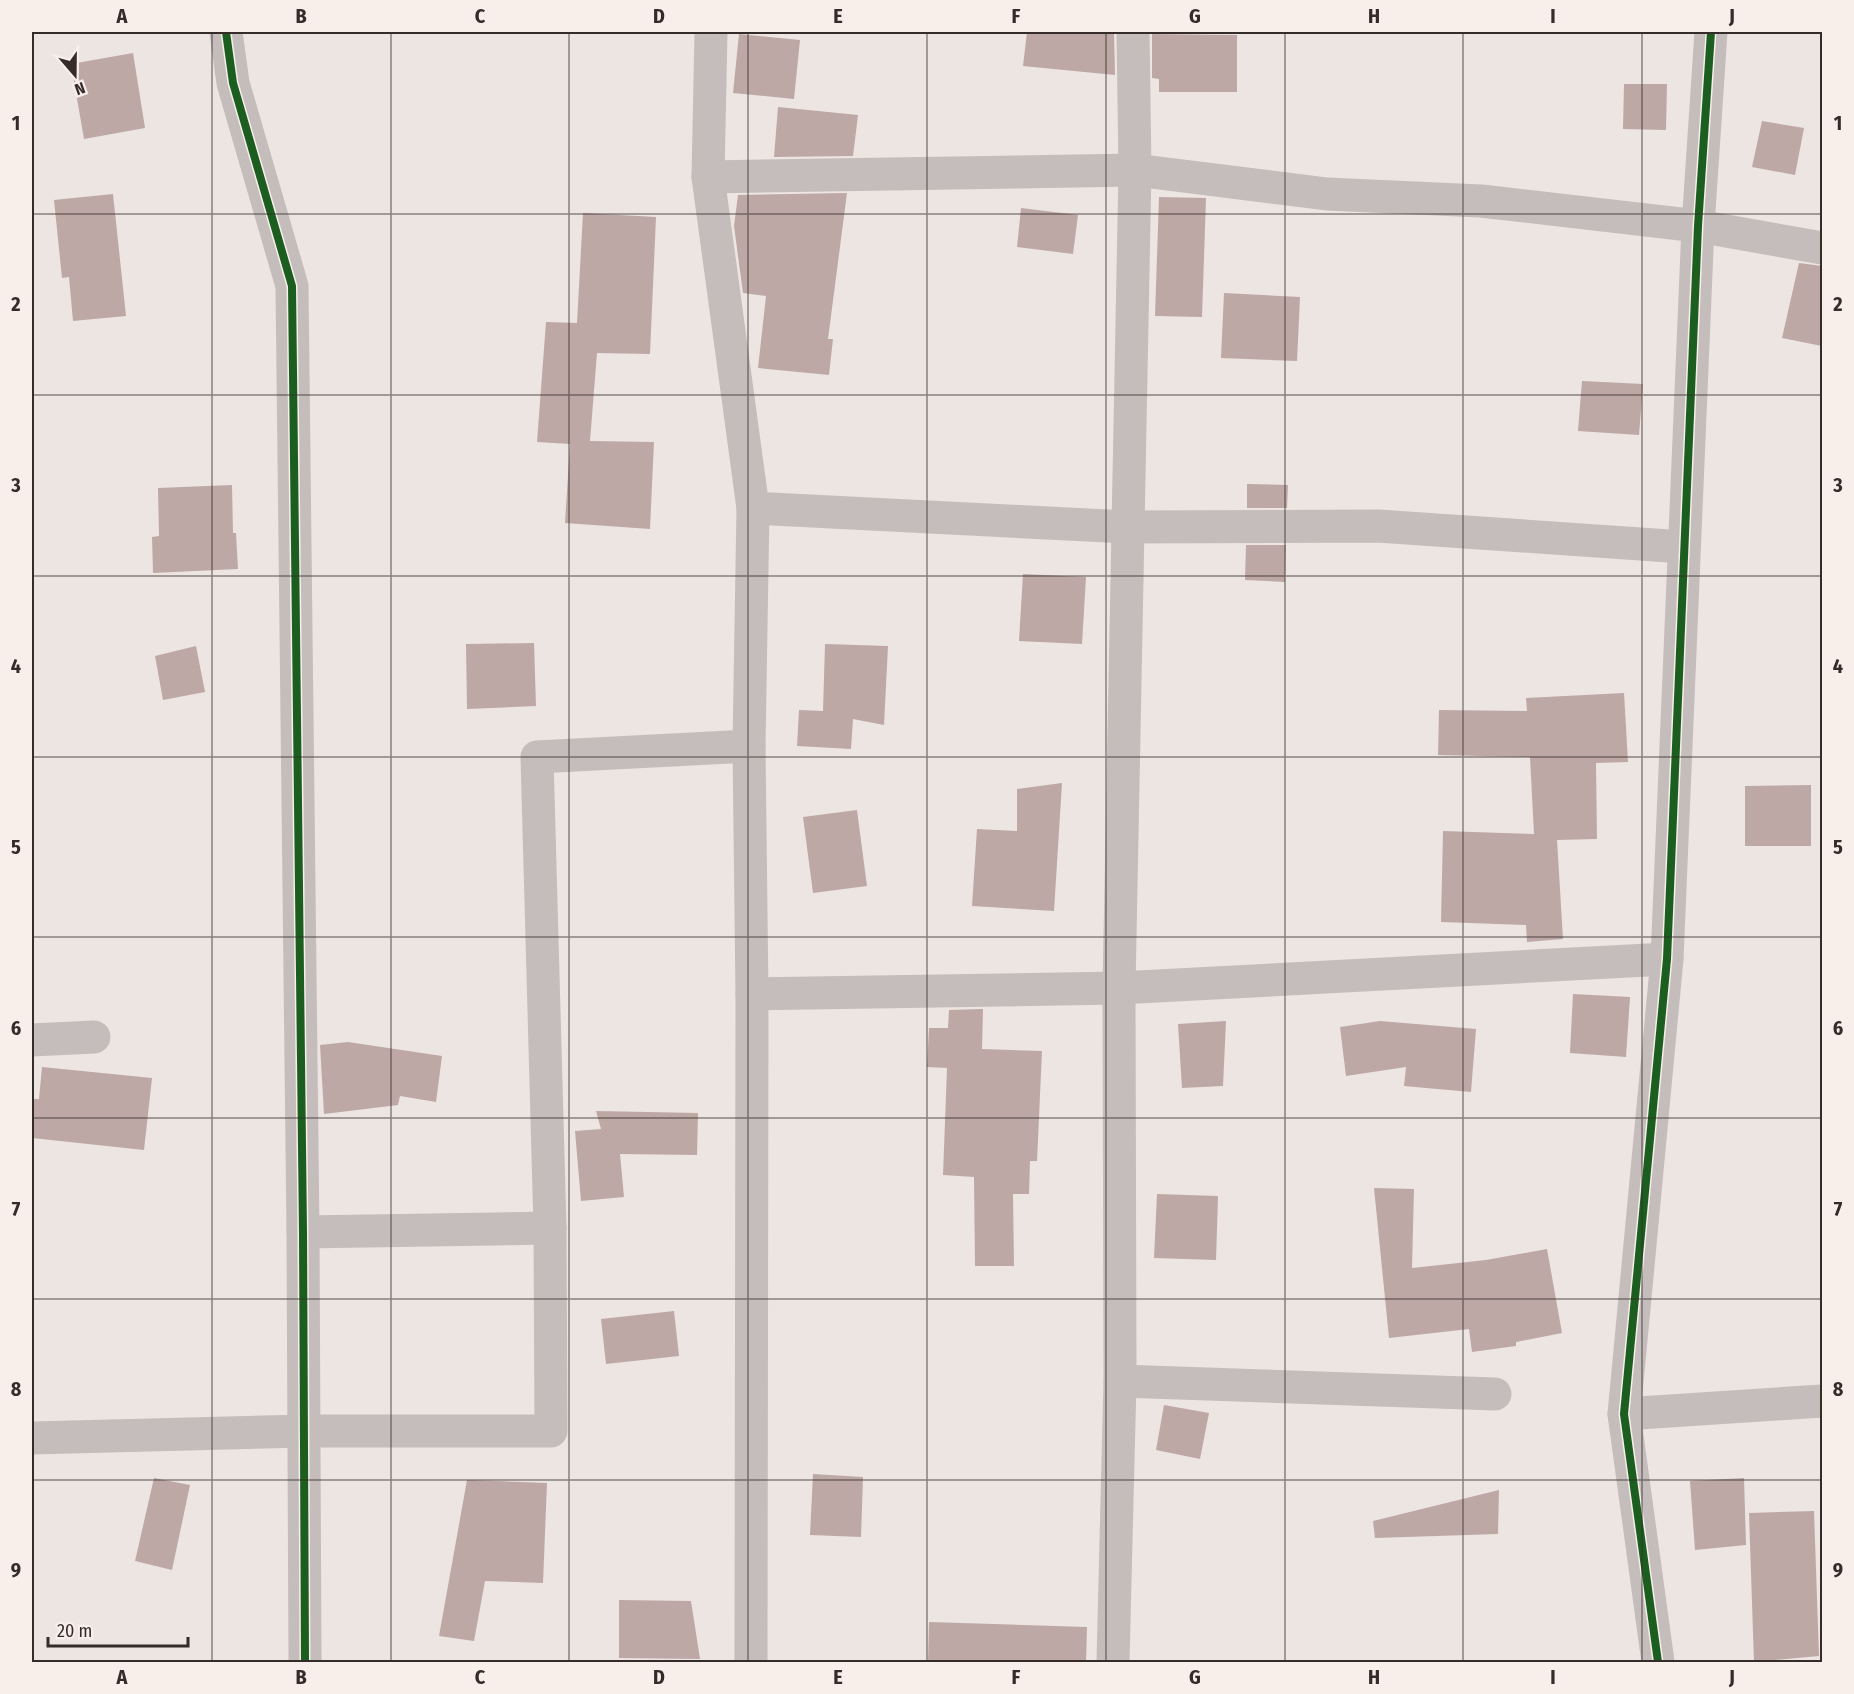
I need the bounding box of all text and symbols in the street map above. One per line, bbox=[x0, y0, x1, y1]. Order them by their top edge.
text: A bbox=[116, 4, 129, 28]
text: B bbox=[295, 4, 307, 28]
text: C bbox=[475, 4, 486, 28]
text: D bbox=[653, 4, 665, 28]
text: E bbox=[833, 4, 843, 28]
text: F bbox=[1012, 4, 1021, 28]
text: G bbox=[1189, 4, 1201, 28]
text: H bbox=[1368, 4, 1380, 28]
text: I bbox=[1550, 4, 1556, 28]
text: J bbox=[1728, 4, 1735, 28]
north arrow bbox=[45, 45, 105, 105]
text: N bbox=[72, 78, 88, 99]
text: 1 bbox=[12, 111, 20, 135]
text: 1 bbox=[1834, 111, 1842, 135]
text: 2 bbox=[10, 292, 21, 316]
text: 2 bbox=[1832, 292, 1843, 316]
text: 3 bbox=[10, 473, 21, 497]
text: 3 bbox=[1832, 473, 1843, 497]
text: 4 bbox=[11, 654, 21, 678]
text: 4 bbox=[1833, 654, 1843, 678]
text: 5 bbox=[11, 835, 21, 859]
text: 5 bbox=[1833, 835, 1843, 859]
text: 6 bbox=[11, 1016, 21, 1040]
text: 6 bbox=[1833, 1016, 1843, 1040]
text: 7 bbox=[12, 1197, 21, 1221]
text: 7 bbox=[1834, 1197, 1843, 1221]
text: 8 bbox=[11, 1377, 22, 1401]
text: 8 bbox=[1833, 1377, 1844, 1401]
text: 9 bbox=[11, 1558, 21, 1582]
text: 9 bbox=[1833, 1558, 1843, 1582]
scale bar bbox=[48, 1610, 188, 1648]
text: 20 m bbox=[57, 1620, 92, 1642]
text: A bbox=[116, 1665, 129, 1689]
text: B bbox=[295, 1665, 307, 1689]
text: C bbox=[475, 1665, 486, 1689]
text: D bbox=[653, 1665, 665, 1689]
text: E bbox=[833, 1665, 843, 1689]
text: F bbox=[1012, 1665, 1021, 1689]
text: G bbox=[1189, 1665, 1201, 1689]
text: H bbox=[1368, 1665, 1380, 1689]
text: I bbox=[1550, 1665, 1556, 1689]
text: J bbox=[1728, 1665, 1735, 1689]

